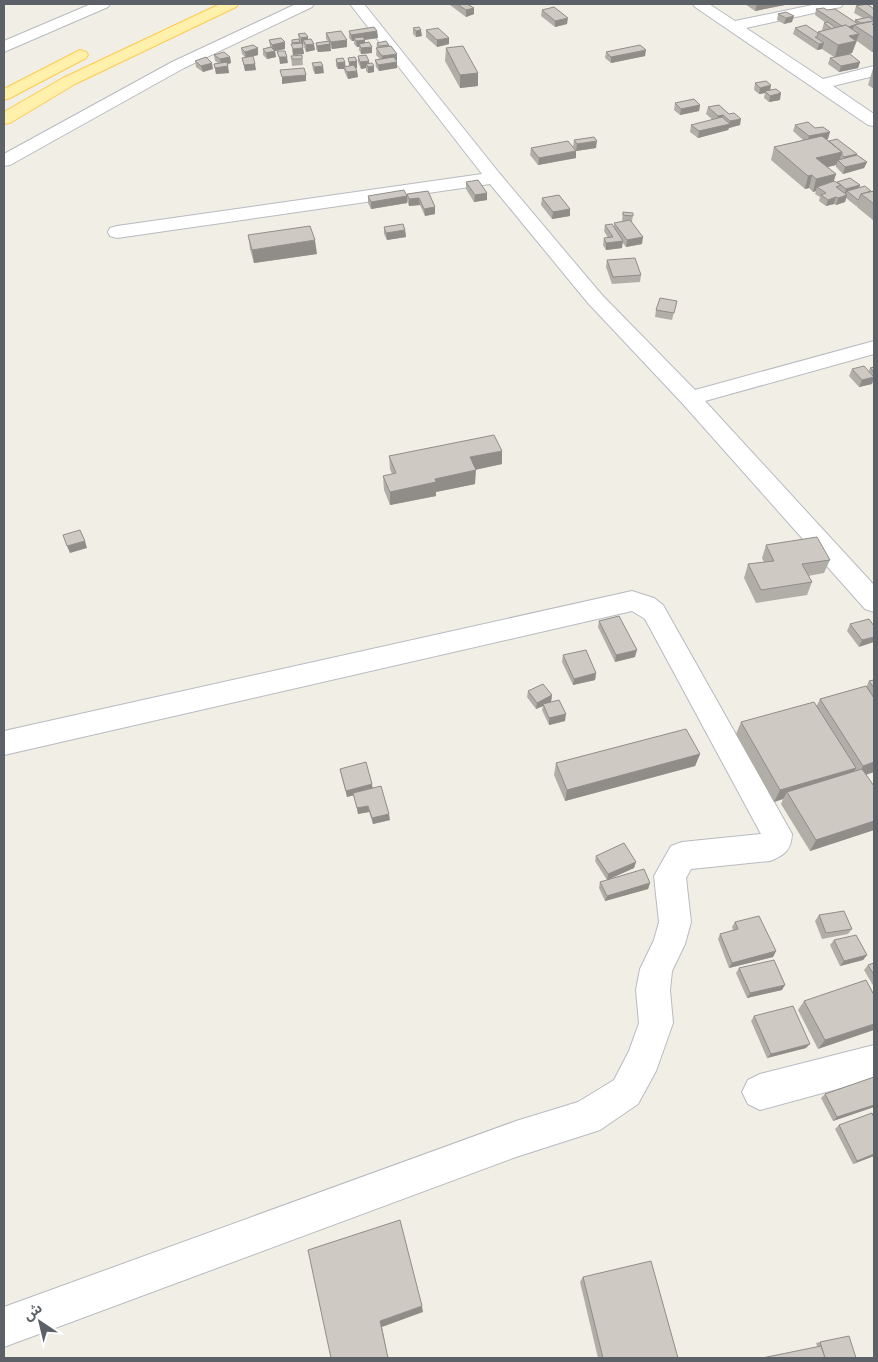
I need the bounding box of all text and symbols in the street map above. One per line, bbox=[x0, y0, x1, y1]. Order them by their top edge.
north arrow bbox=[15, 1297, 65, 1347]
text: ش bbox=[20, 1299, 46, 1324]

